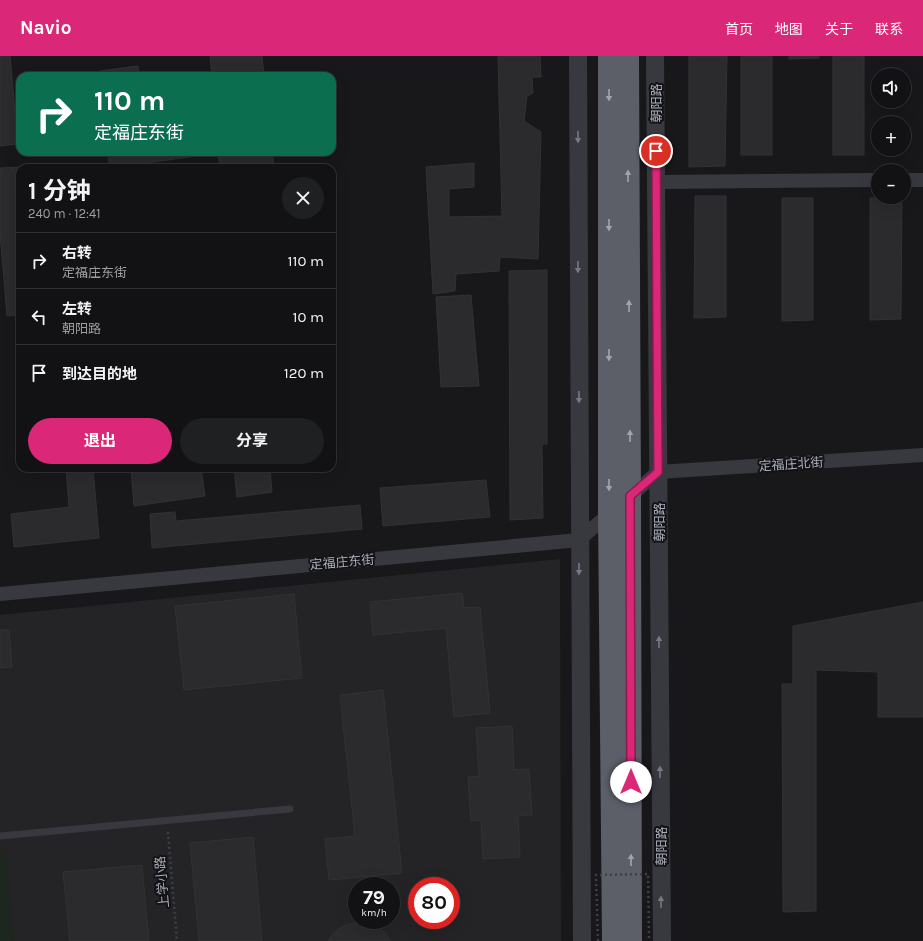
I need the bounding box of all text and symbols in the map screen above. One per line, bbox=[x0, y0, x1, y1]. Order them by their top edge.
text: Navio bbox=[20, 17, 72, 39]
text: 首页 bbox=[725, 21, 753, 38]
text: 地图 bbox=[775, 21, 803, 38]
text: 关于 bbox=[825, 21, 853, 38]
text: 联系 bbox=[875, 21, 903, 38]
map controls bbox=[871, 68, 911, 204]
button: sound bbox=[871, 68, 911, 108]
street label: 朝阳路 bbox=[649, 83, 664, 123]
text: 110 m bbox=[94, 84, 165, 117]
icon: right bbox=[28, 88, 80, 140]
one-way arrow bbox=[606, 89, 612, 102]
button: + bbox=[871, 116, 911, 156]
text: 定福庄东街 bbox=[94, 122, 184, 144]
one-way arrow bbox=[575, 131, 581, 144]
pin bbox=[639, 134, 673, 168]
icon: arrive bbox=[645, 140, 667, 162]
button: − bbox=[871, 164, 911, 204]
one-way arrow bbox=[625, 169, 631, 182]
text: 1 分钟 bbox=[28, 177, 91, 205]
button: close bbox=[282, 177, 324, 219]
text: 240 m · 12:41 bbox=[28, 206, 101, 221]
one-way arrow bbox=[606, 219, 612, 232]
text: 右转 bbox=[62, 244, 92, 262]
icon: right bbox=[28, 250, 50, 272]
text: 110 m bbox=[288, 252, 324, 270]
one-way arrow bbox=[575, 261, 581, 274]
text: 定福庄东街 bbox=[62, 265, 127, 280]
one-way arrow bbox=[626, 299, 632, 312]
text: 左转 bbox=[62, 300, 92, 318]
icon: left bbox=[28, 306, 50, 328]
text: 10 m bbox=[293, 308, 324, 326]
text: 朝阳路 bbox=[62, 321, 101, 336]
one-way arrow bbox=[606, 349, 612, 362]
icon: arrive bbox=[28, 362, 50, 384]
text: 120 m bbox=[284, 364, 324, 382]
text: 到达目的地 bbox=[62, 365, 137, 383]
one-way arrow bbox=[576, 391, 582, 404]
button: 退出 bbox=[28, 418, 172, 464]
button: 分享 bbox=[180, 418, 324, 464]
one-way arrow bbox=[627, 429, 633, 442]
street label: 定福庄北街 bbox=[758, 454, 824, 474]
one-way arrow bbox=[606, 479, 612, 492]
street label: 朝阳路 bbox=[652, 502, 667, 542]
street label: 定福庄东街 bbox=[309, 552, 375, 572]
one-way arrow bbox=[576, 563, 582, 576]
one-way arrow bbox=[656, 635, 662, 648]
position arrow bbox=[610, 761, 652, 803]
one-way arrow bbox=[657, 765, 663, 778]
street label: 朝阳路 bbox=[654, 826, 669, 866]
one-way arrow bbox=[628, 853, 634, 866]
street label: 上学小路 bbox=[152, 855, 172, 909]
speed limit sign: 80 bbox=[408, 877, 460, 929]
text: 79 bbox=[363, 886, 385, 909]
one-way arrow bbox=[658, 895, 664, 908]
text: km/h bbox=[361, 907, 387, 919]

